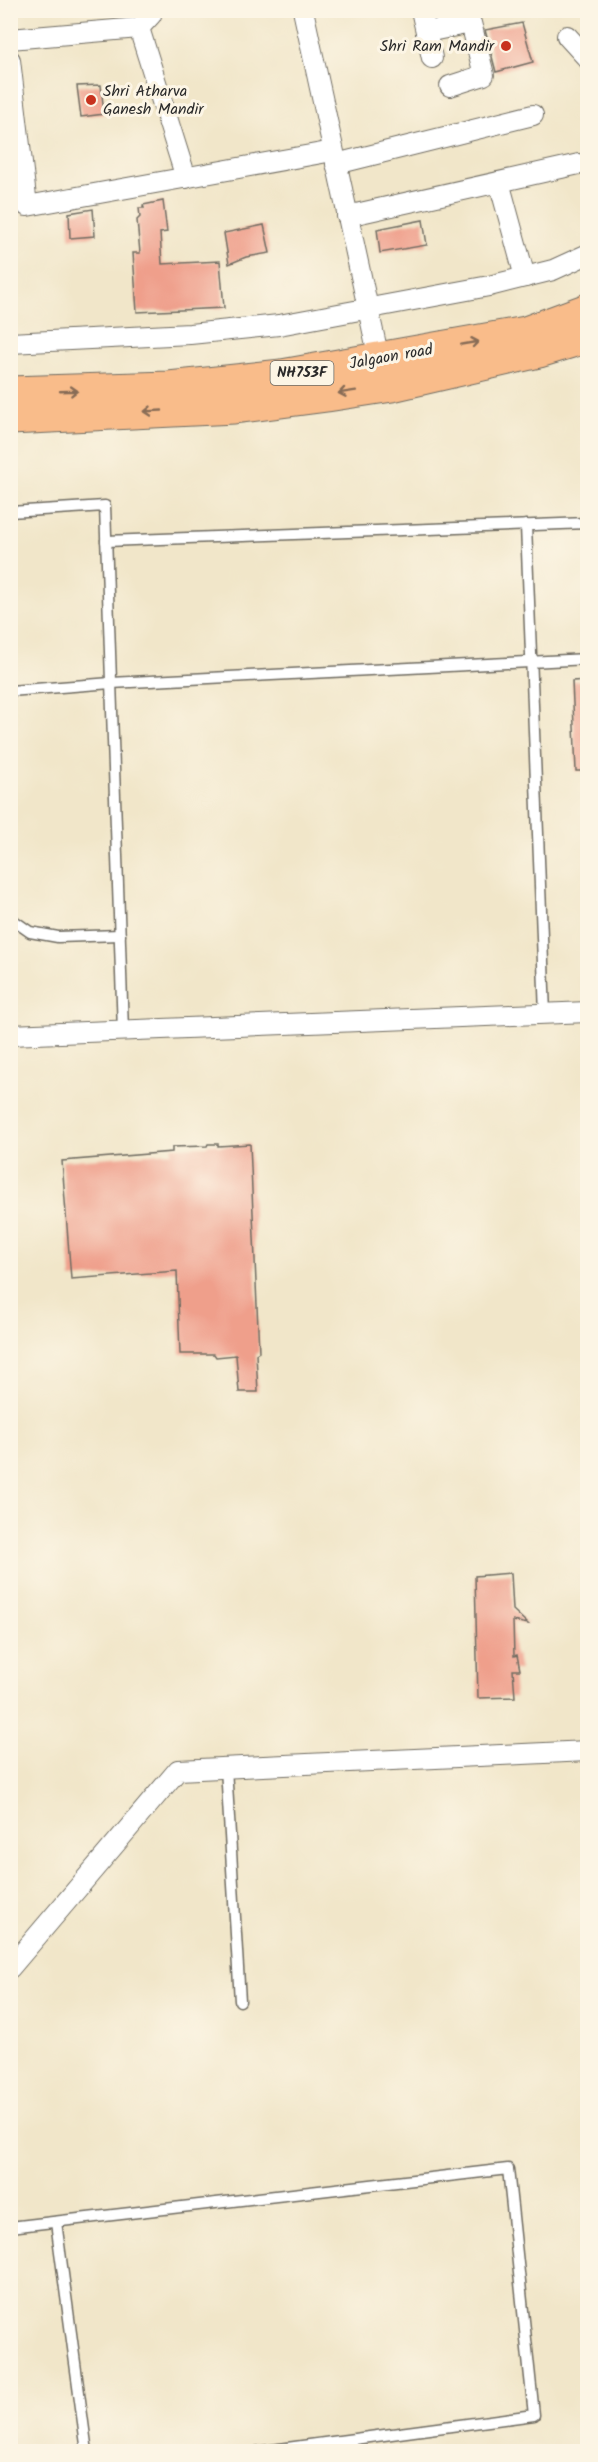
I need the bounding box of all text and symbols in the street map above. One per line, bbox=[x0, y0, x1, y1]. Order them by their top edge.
place label: Shri Ram Mandir bbox=[380, 34, 496, 59]
marker: Shri Ram Mandir bbox=[499, 39, 513, 53]
place label: Shri Atharva Ganesh Mandir bbox=[103, 79, 205, 122]
marker: Shri Atharva Ganesh Mandir bbox=[84, 93, 98, 107]
street label: Jalgaon road bbox=[347, 337, 436, 377]
one-way arrow bbox=[460, 337, 480, 348]
road number: NH753F bbox=[270, 361, 334, 385]
one-way arrow bbox=[58, 385, 78, 397]
one-way arrow bbox=[337, 386, 357, 397]
one-way arrow bbox=[143, 406, 163, 417]

